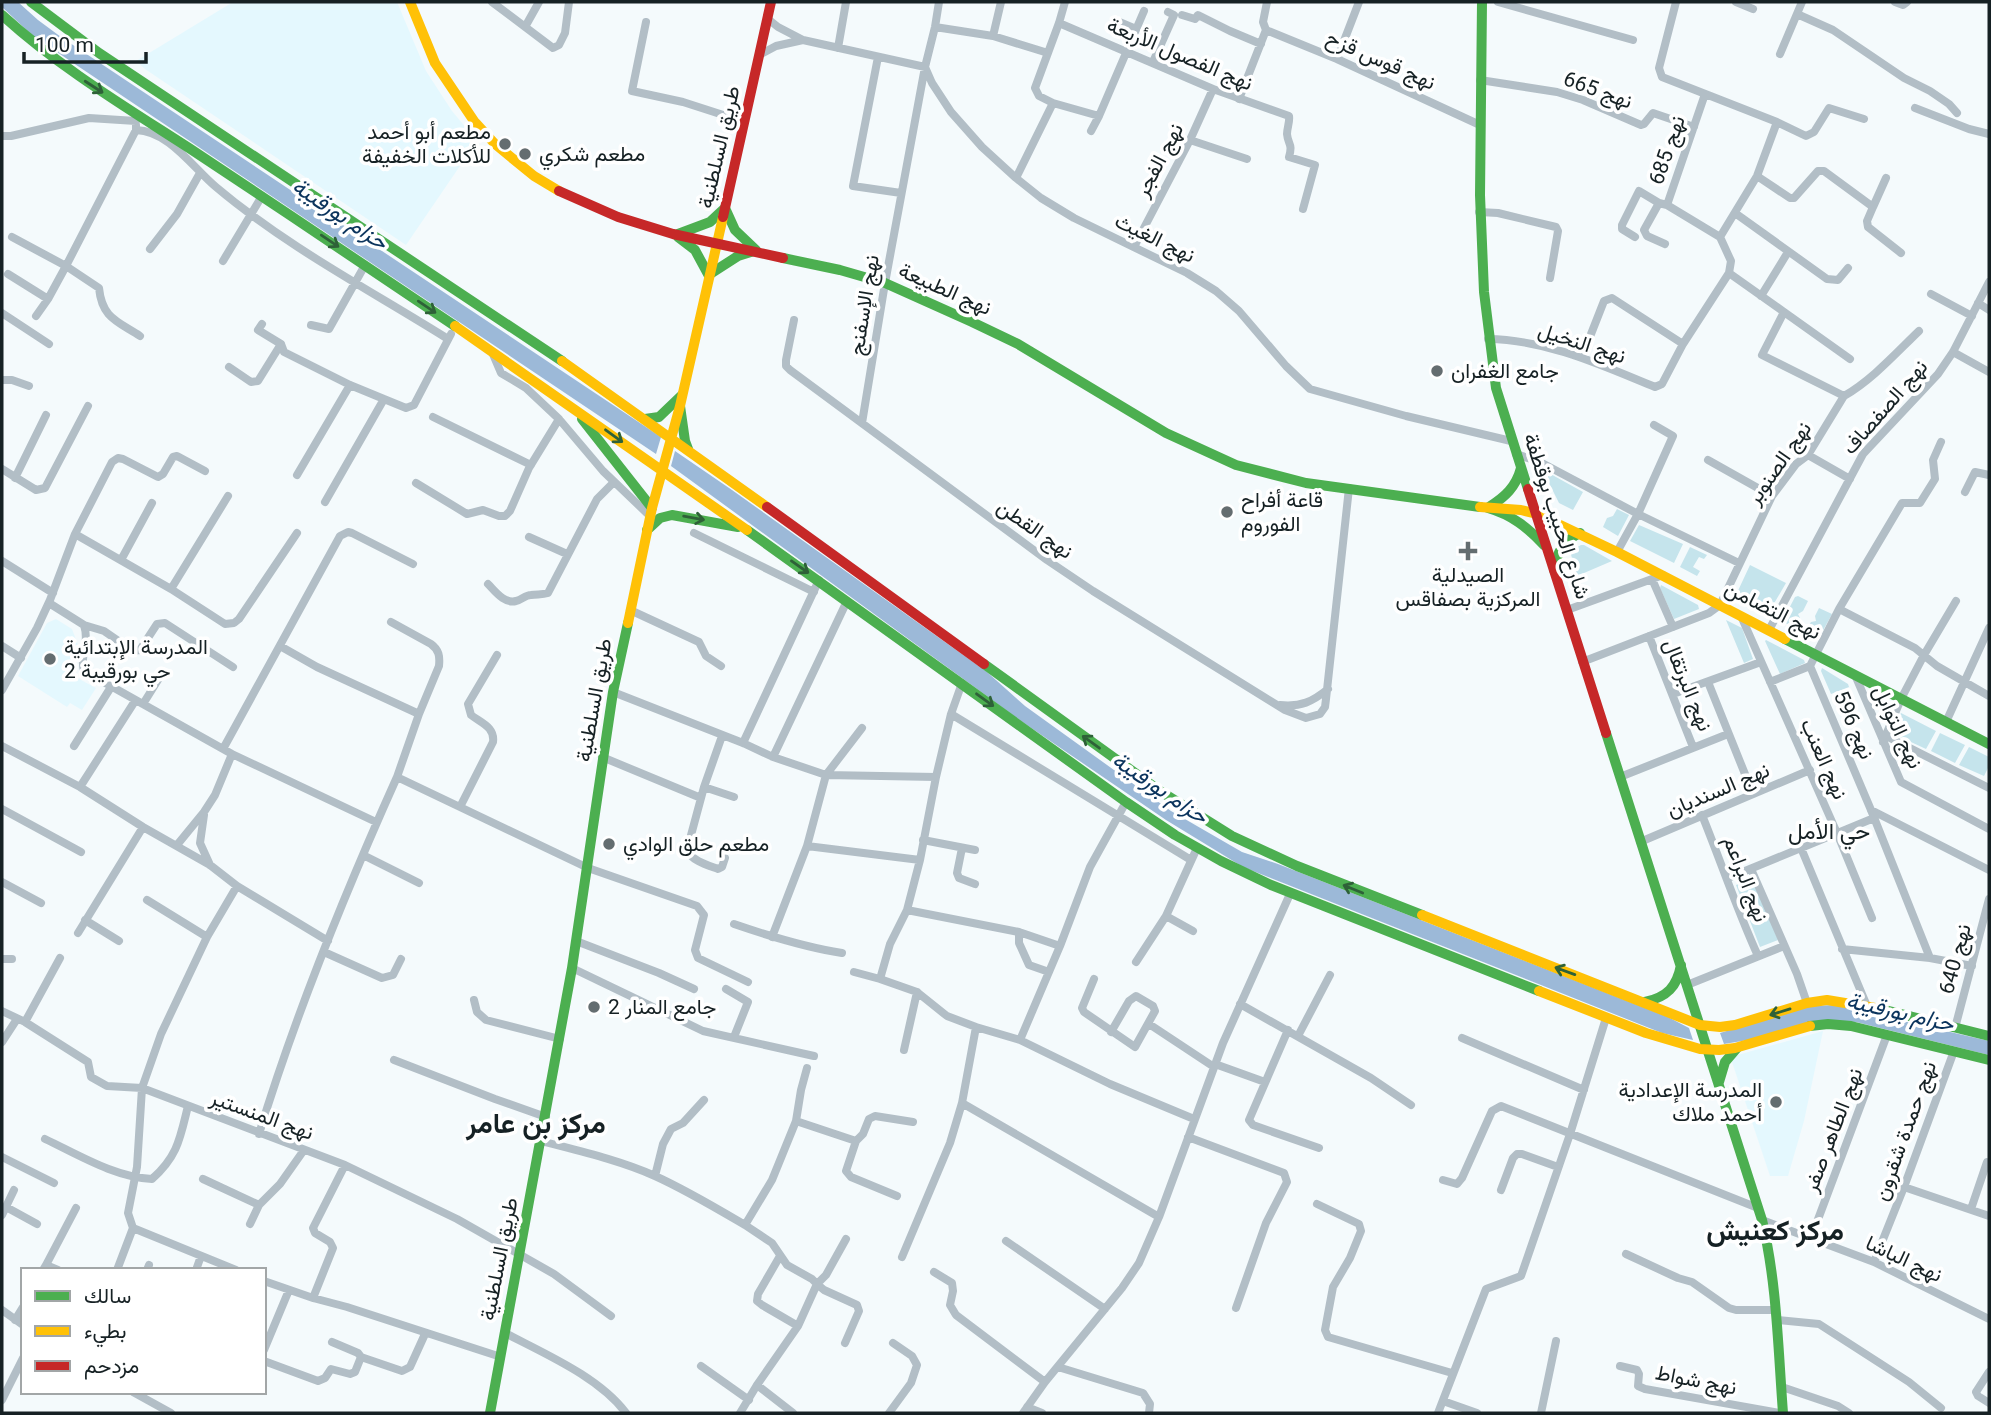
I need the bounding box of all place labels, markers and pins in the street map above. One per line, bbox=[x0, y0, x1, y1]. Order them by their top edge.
place label: مطعم أبو أحمد للأكلات الخفيفة bbox=[362, 120, 491, 168]
marker: مطعم أبو أحمد للأكلات الخفيفة bbox=[497, 136, 513, 152]
place label: مطعم شكري bbox=[539, 142, 645, 171]
marker: مطعم شكري bbox=[517, 146, 533, 162]
place label: جامع الغفران bbox=[1451, 359, 1559, 385]
marker: جامع الغفران bbox=[1429, 363, 1445, 379]
place label: قاعة أفراح الفوروم bbox=[1241, 488, 1323, 538]
marker: قاعة أفراح الفوروم bbox=[1219, 504, 1235, 520]
marker: الصيدلية المركزية بصفاقس bbox=[1460, 543, 1476, 559]
place label: الصيدلية المركزية بصفاقس bbox=[1396, 563, 1540, 612]
place label: المدرسة الإبتدائية حي بورقيبة 2 bbox=[64, 635, 208, 688]
marker: المدرسة الإبتدائية حي بورقيبة 2 bbox=[42, 651, 58, 667]
place label: مطعم حلق الوادي bbox=[623, 832, 769, 861]
marker: مطعم حلق الوادي bbox=[601, 836, 617, 852]
place label: جامع المنار 2 bbox=[608, 995, 716, 1021]
marker: جامع المنار 2 bbox=[586, 999, 602, 1015]
place label: المدرسة الإعدادية أحمد ملاك bbox=[1618, 1078, 1762, 1126]
marker: المدرسة الإعدادية أحمد ملاك bbox=[1768, 1094, 1784, 1110]

